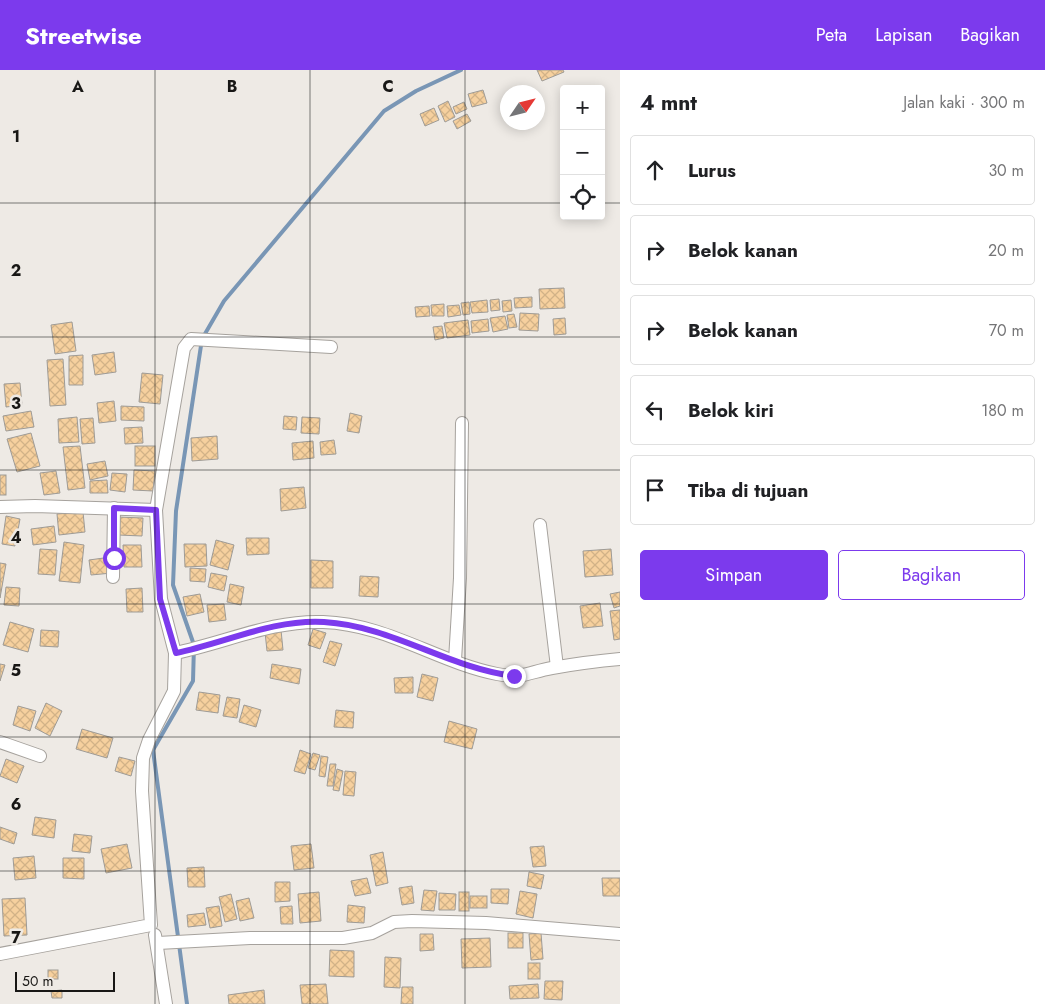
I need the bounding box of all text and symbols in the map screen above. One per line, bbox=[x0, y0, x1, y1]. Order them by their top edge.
text: Streetwise bbox=[25, 18, 142, 53]
text: Peta bbox=[816, 22, 847, 48]
text: Lapisan bbox=[875, 22, 932, 48]
text: Bagikan bbox=[960, 22, 1020, 48]
text: A bbox=[71, 75, 84, 98]
text: B bbox=[227, 75, 237, 98]
text: C bbox=[382, 75, 394, 98]
north arrow bbox=[500, 85, 545, 130]
map controls bbox=[560, 85, 605, 220]
button: + bbox=[560, 85, 605, 130]
text: 4 mnt bbox=[640, 88, 697, 118]
text: Jalan kaki · 300 m bbox=[903, 91, 1025, 114]
text: 1 bbox=[12, 125, 20, 148]
button: − bbox=[560, 130, 605, 175]
icon: ahead bbox=[641, 156, 669, 184]
text: Lurus bbox=[688, 157, 736, 184]
text: 30 m bbox=[988, 159, 1024, 182]
button: locate bbox=[560, 175, 605, 220]
icon: right bbox=[641, 236, 669, 264]
text: Belok kanan bbox=[688, 237, 798, 264]
text: 20 m bbox=[988, 239, 1024, 262]
text: 2 bbox=[11, 259, 21, 282]
icon: right bbox=[641, 316, 669, 344]
text: Belok kanan bbox=[688, 317, 798, 344]
text: 70 m bbox=[989, 319, 1024, 342]
text: 3 bbox=[11, 392, 21, 415]
icon: left bbox=[641, 396, 669, 424]
text: Belok kiri bbox=[688, 397, 774, 424]
text: 180 m bbox=[981, 399, 1024, 422]
icon: arrive bbox=[641, 476, 669, 504]
text: Tiba di tujuan bbox=[688, 477, 808, 504]
text: 4 bbox=[10, 526, 22, 549]
route start bbox=[103, 547, 126, 570]
button: Simpan bbox=[640, 550, 828, 600]
button: Bagikan bbox=[838, 550, 1025, 600]
text: 5 bbox=[11, 659, 21, 682]
route end bbox=[503, 665, 526, 688]
text: 6 bbox=[11, 793, 21, 816]
text: 7 bbox=[11, 926, 21, 949]
scale bar bbox=[15, 969, 115, 992]
text: 50 m bbox=[22, 971, 53, 991]

